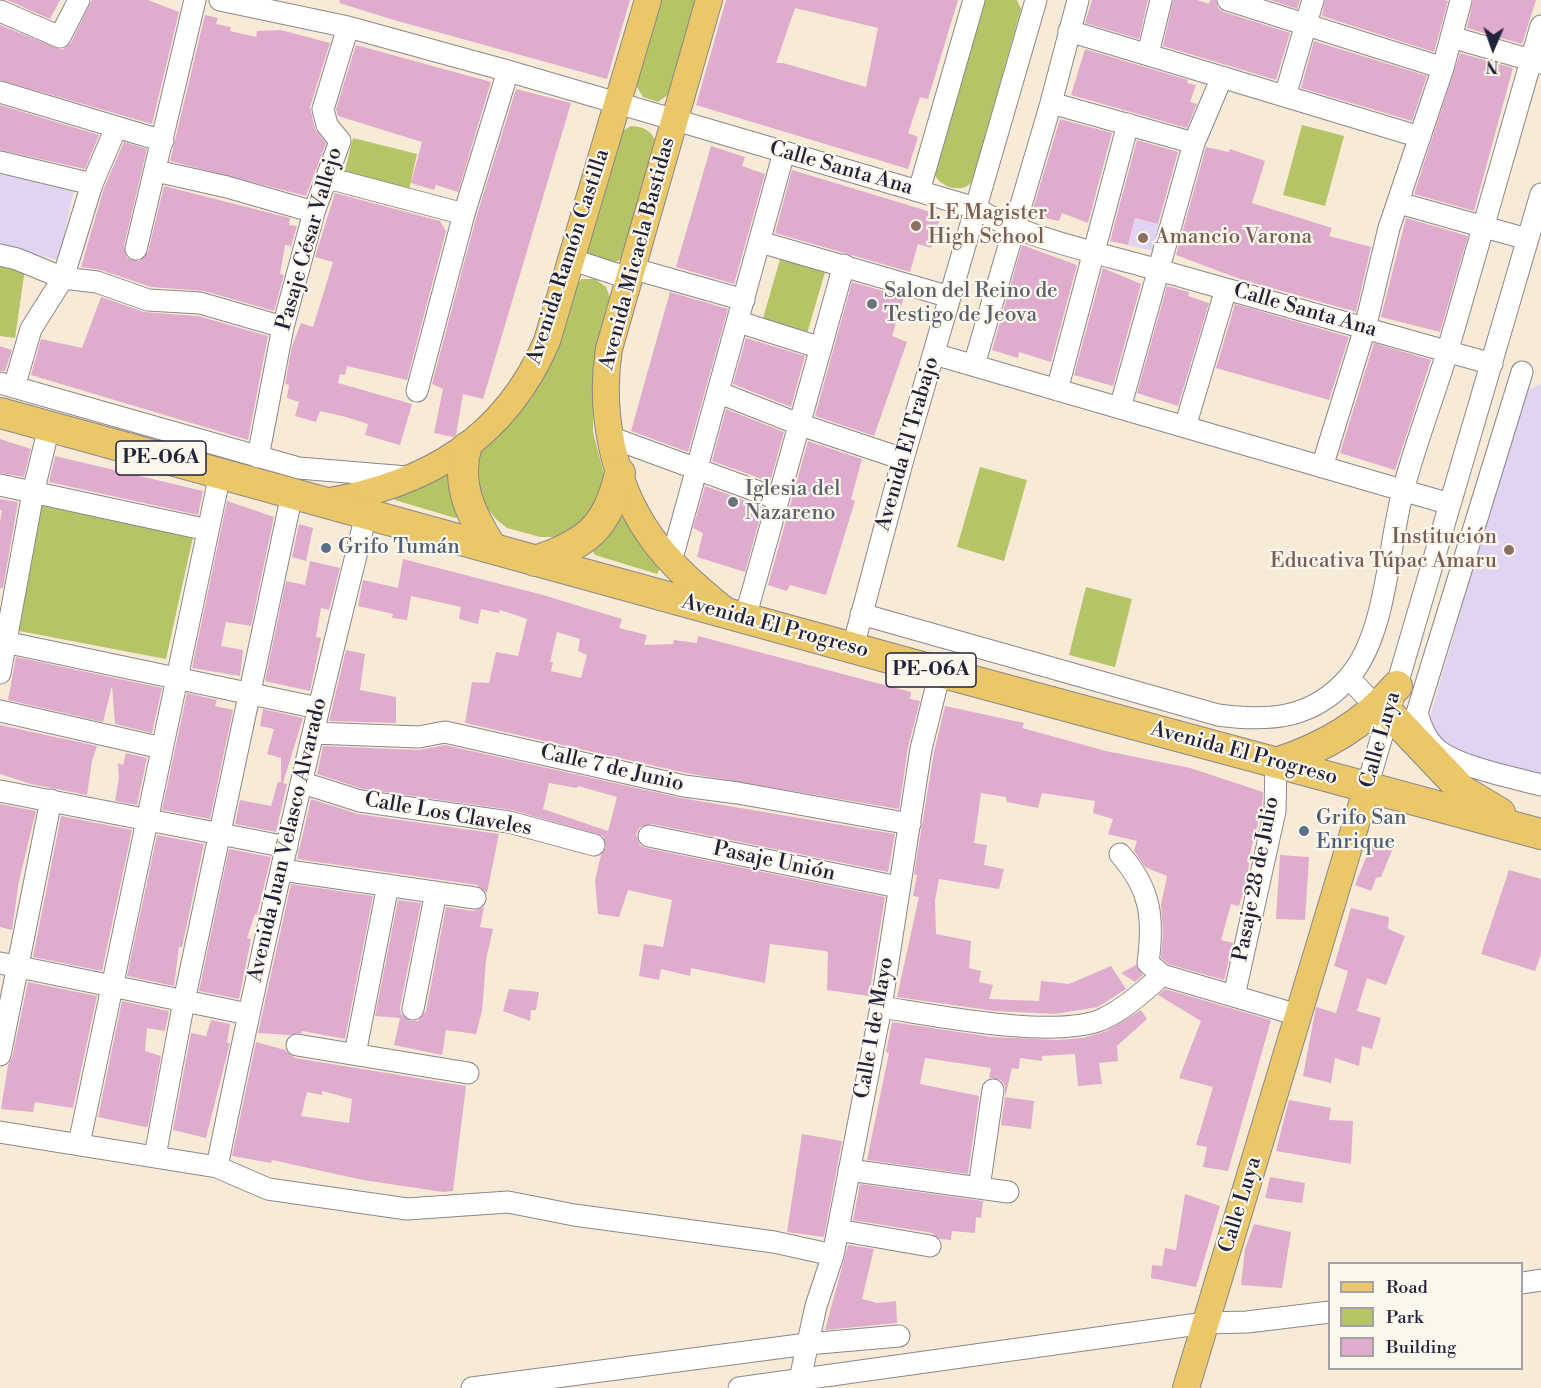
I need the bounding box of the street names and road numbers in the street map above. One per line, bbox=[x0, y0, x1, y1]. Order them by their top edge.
street label: Avenida Micaela Bastidas bbox=[595, 135, 681, 373]
street label: Calle Santa Ana bbox=[766, 137, 916, 201]
street label: Pasaje César Vallejo bbox=[272, 145, 348, 333]
street label: Avenida Ramón Castilla bbox=[522, 146, 616, 368]
street label: Calle Santa Ana bbox=[1230, 279, 1380, 343]
street label: Avenida El Trabajo bbox=[871, 354, 945, 534]
road number: PE-06A bbox=[116, 441, 206, 475]
street label: Avenida El Progreso bbox=[679, 590, 871, 664]
road number: PE-06A bbox=[886, 653, 976, 687]
street label: Calle Luya bbox=[1355, 689, 1407, 791]
street label: Avenida Juan Velasco Alvarado bbox=[243, 696, 333, 984]
street label: Avenida El Progreso bbox=[1148, 717, 1340, 791]
street label: Calle 7 de Junio bbox=[538, 740, 686, 798]
street label: Calle Los Claveles bbox=[362, 788, 534, 842]
street label: Pasaje 28 de Julio bbox=[1229, 794, 1285, 964]
street label: Pasaje Unión bbox=[711, 837, 837, 887]
street label: Calle 1 de Mayo bbox=[850, 955, 900, 1101]
street label: Calle Luya bbox=[1214, 1154, 1268, 1256]

